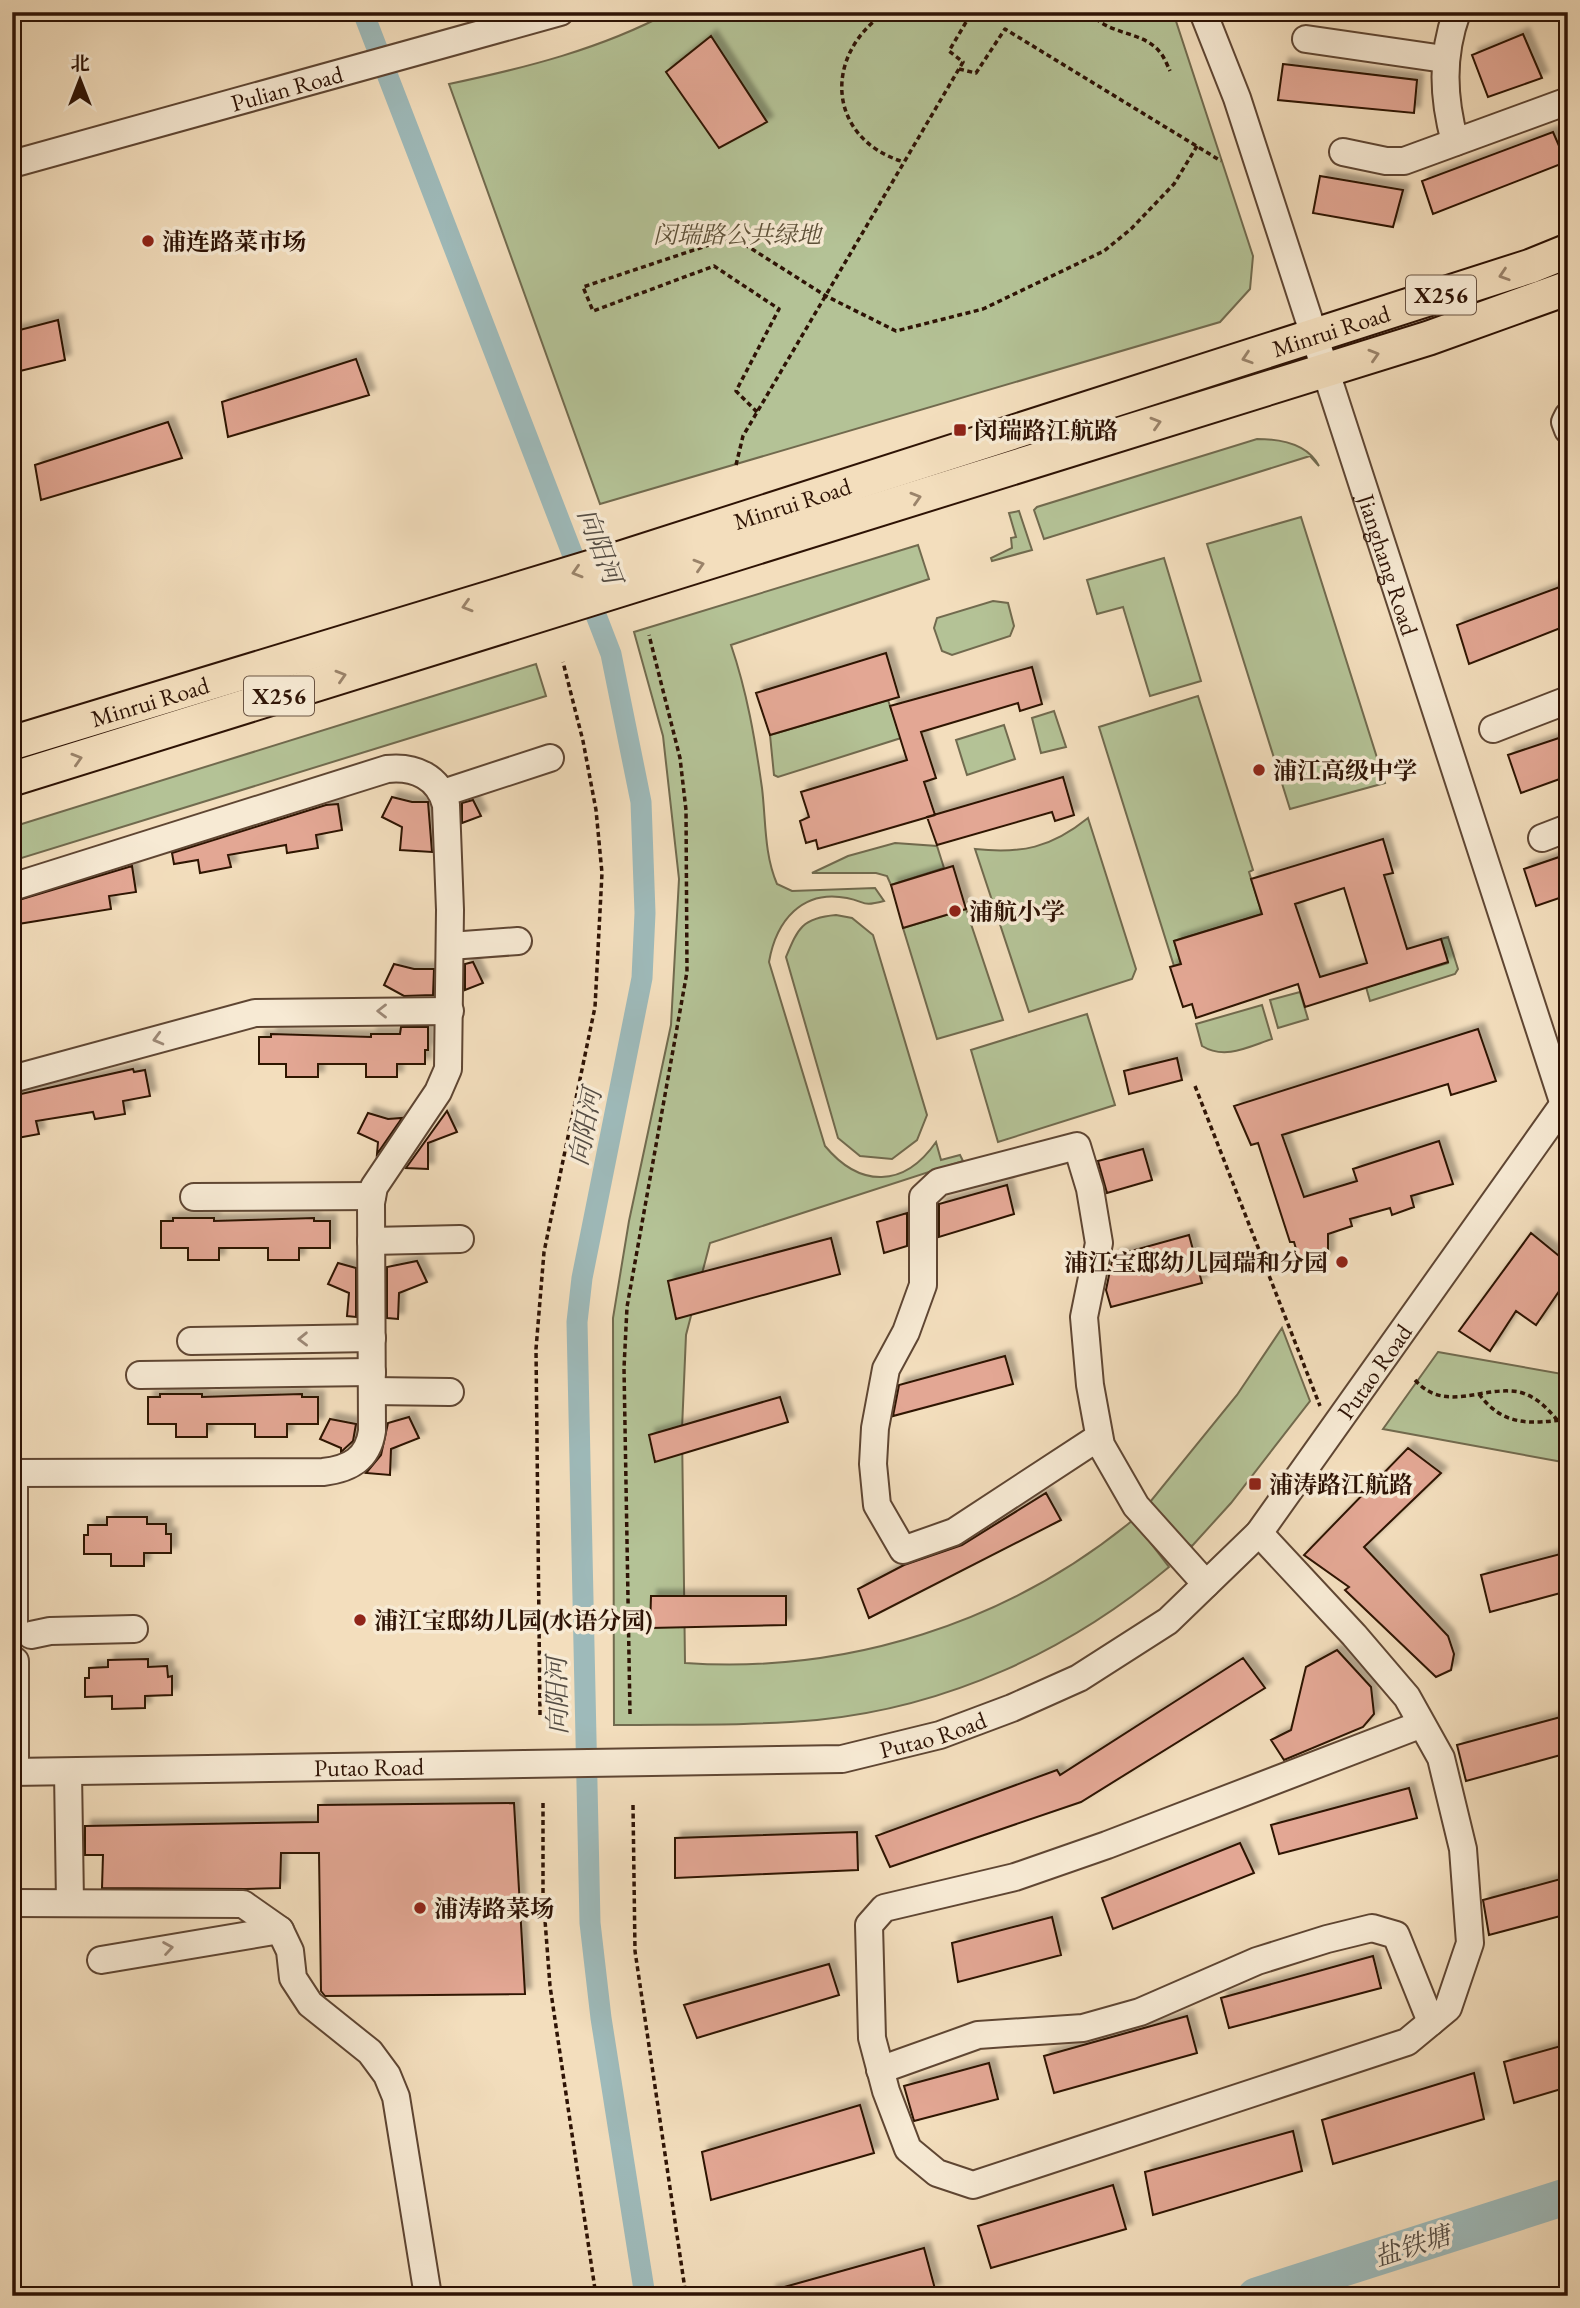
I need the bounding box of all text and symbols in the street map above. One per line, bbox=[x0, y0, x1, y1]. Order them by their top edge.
north arrow bbox=[46, 46, 116, 116]
text: 北 bbox=[70, 51, 90, 76]
street label: Pulian Road bbox=[227, 57, 347, 118]
park label: 闵瑞路公共绿地 bbox=[653, 219, 824, 250]
place label: 浦连路菜市场 bbox=[162, 226, 306, 257]
marker: 浦连路菜市场 bbox=[140, 233, 156, 249]
one-way arrow bbox=[1498, 267, 1511, 281]
road number: X256 bbox=[1406, 276, 1476, 314]
street label: Minrui Road bbox=[1268, 297, 1394, 364]
one-way arrow bbox=[1241, 349, 1253, 364]
one-way arrow bbox=[1367, 349, 1379, 363]
place label: 闵瑞路江航路 bbox=[974, 415, 1118, 446]
one-way arrow bbox=[1150, 417, 1162, 431]
marker: 闵瑞路江航路 bbox=[952, 422, 968, 438]
street label: Minrui Road bbox=[729, 470, 855, 537]
street label: Jianghang Road bbox=[1350, 488, 1426, 640]
one-way arrow bbox=[909, 492, 921, 506]
water label: 向阳河 bbox=[570, 503, 631, 592]
one-way arrow bbox=[692, 559, 704, 574]
one-way arrow bbox=[571, 564, 583, 578]
one-way arrow bbox=[461, 597, 473, 612]
street label: Minrui Road bbox=[87, 668, 213, 734]
one-way arrow bbox=[335, 670, 347, 685]
road number: X256 bbox=[244, 676, 314, 716]
one-way arrow bbox=[71, 752, 83, 767]
place label: 浦江高级中学 bbox=[1273, 755, 1417, 786]
marker: 浦江高级中学 bbox=[1251, 762, 1267, 778]
place label: 浦航小学 bbox=[969, 896, 1065, 927]
marker: 浦航小学 bbox=[947, 903, 963, 919]
one-way arrow bbox=[376, 1003, 387, 1019]
one-way arrow bbox=[152, 1031, 164, 1046]
water label: 向阳河 bbox=[561, 1082, 610, 1169]
place label: 浦江宝邸幼儿园瑞和分园 bbox=[1064, 1247, 1328, 1278]
marker: 浦江宝邸幼儿园瑞和分园 bbox=[1334, 1254, 1350, 1270]
street label: Putao Road bbox=[1329, 1317, 1419, 1425]
one-way arrow bbox=[298, 1331, 308, 1347]
place label: 浦涛路江航路 bbox=[1269, 1469, 1413, 1500]
marker: 浦涛路江航路 bbox=[1247, 1476, 1263, 1492]
place label: 浦江宝邸幼儿园(水语分园) bbox=[374, 1605, 653, 1636]
marker: 浦江宝邸幼儿园(水语分园) bbox=[352, 1612, 368, 1628]
water label: 向阳河 bbox=[539, 1653, 575, 1735]
street label: Putao Road bbox=[876, 1703, 991, 1765]
street label: Putao Road bbox=[314, 1750, 425, 1783]
place label: 浦涛路菜场 bbox=[434, 1893, 554, 1924]
marker: 浦涛路菜场 bbox=[412, 1900, 428, 1916]
one-way arrow bbox=[162, 1941, 174, 1956]
water label: 盐铁塘 bbox=[1370, 2217, 1458, 2274]

